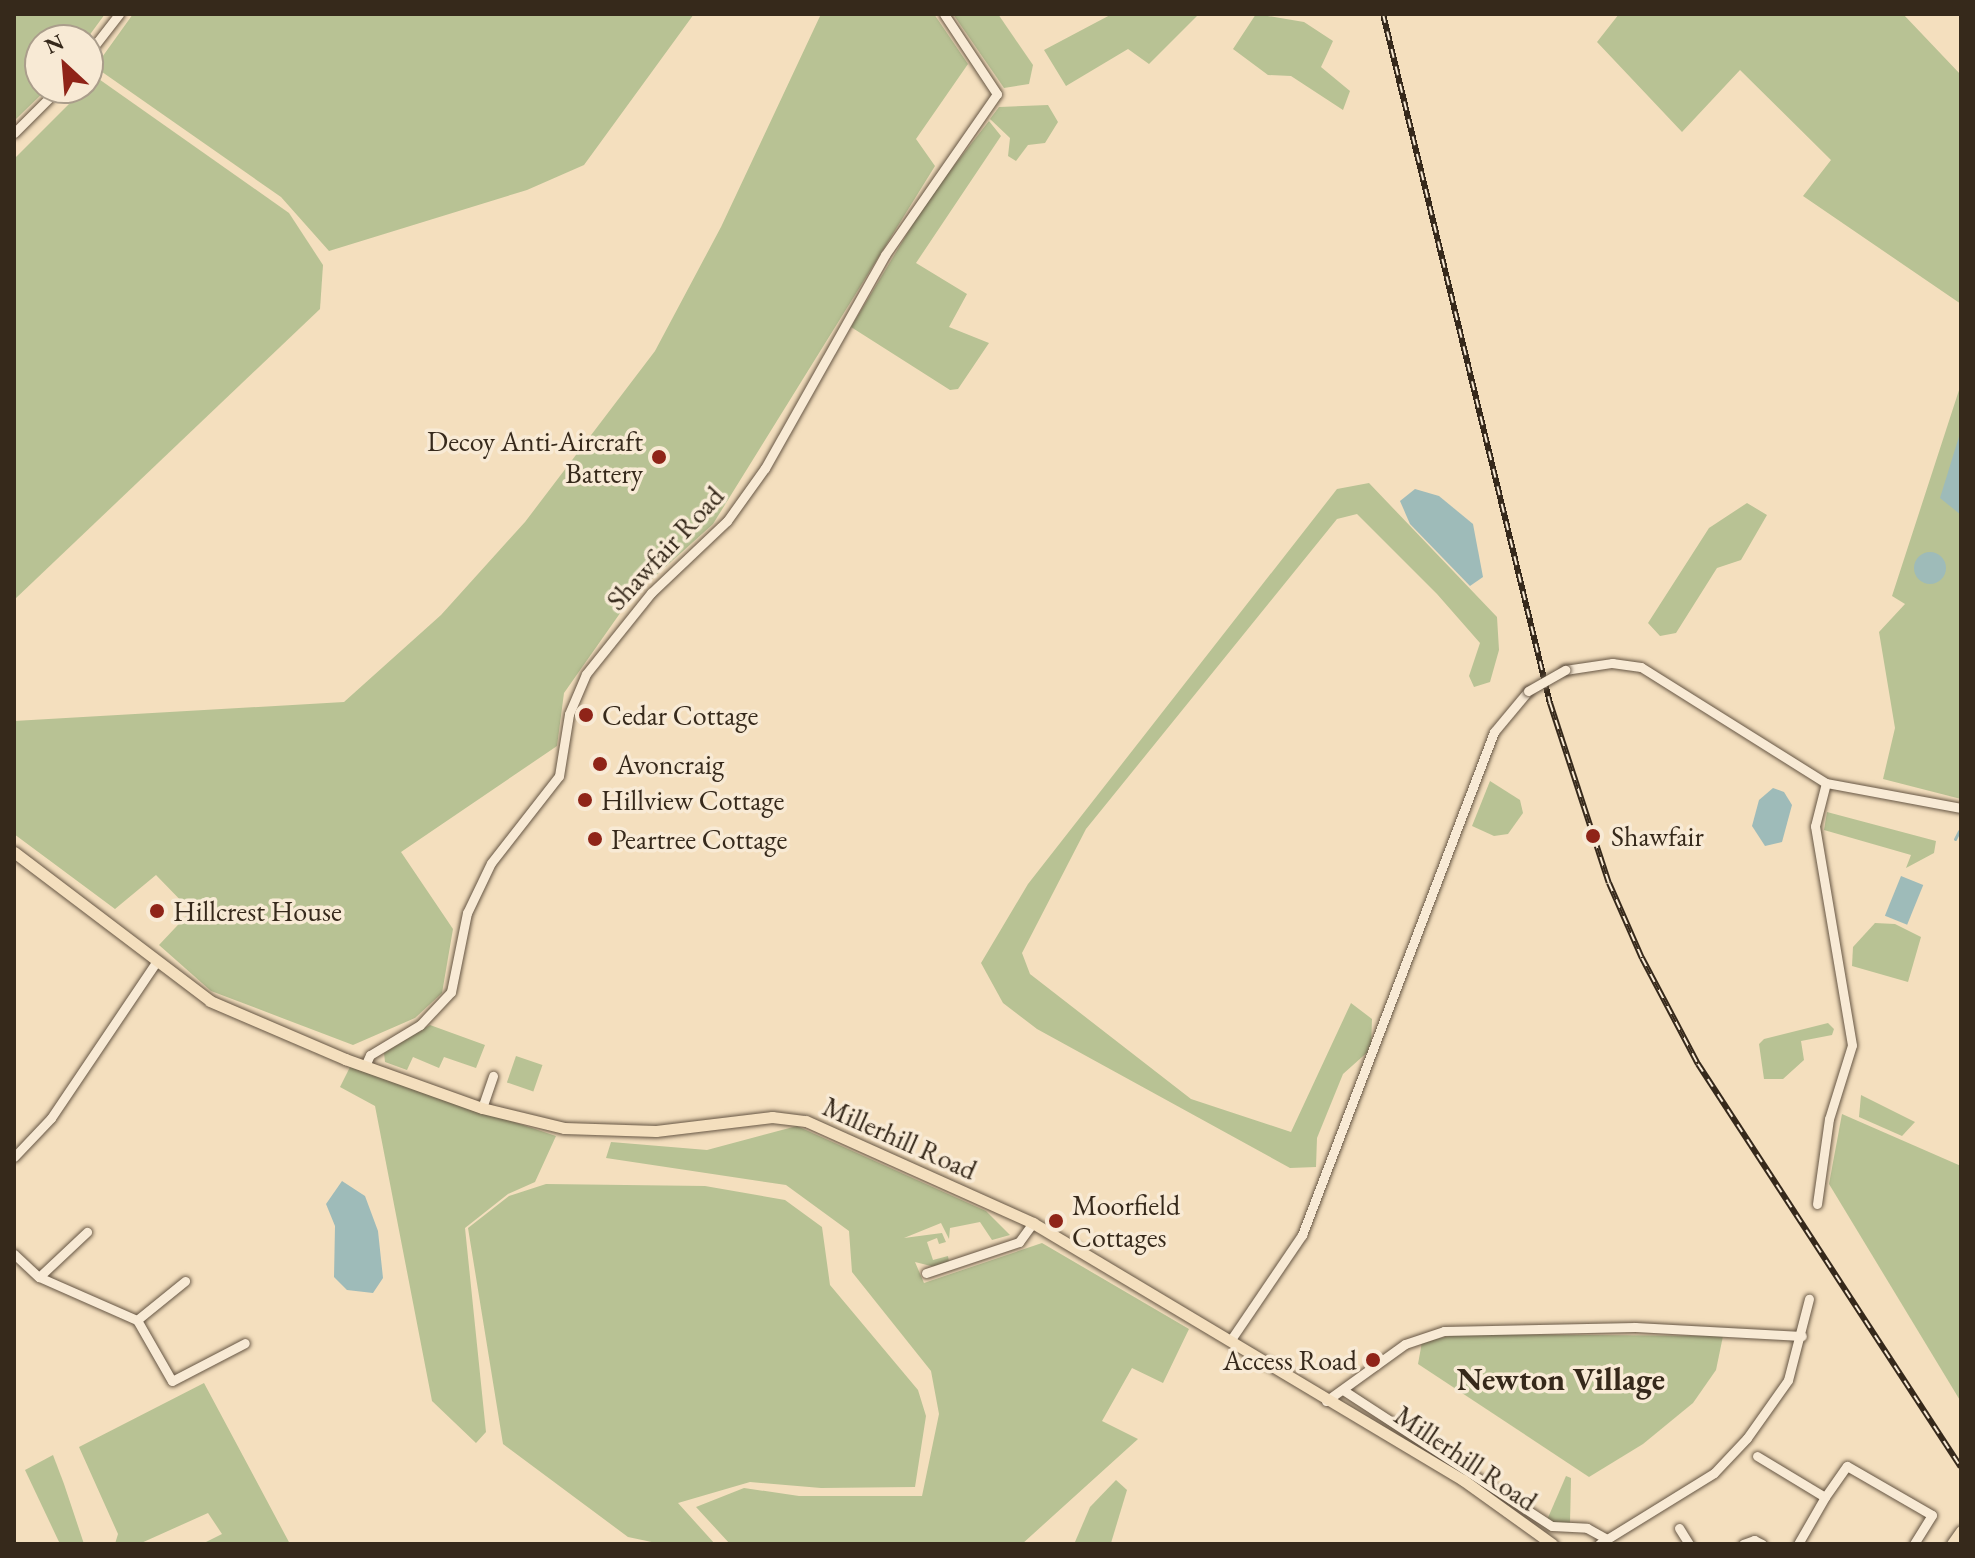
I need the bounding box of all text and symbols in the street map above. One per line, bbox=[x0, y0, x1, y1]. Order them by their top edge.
north arrow bbox=[24, 24, 104, 104]
text: N bbox=[40, 27, 68, 61]
place label: Decoy Anti-Aircraft Battery bbox=[427, 424, 643, 490]
marker: Decoy Anti-Aircraft Battery bbox=[650, 448, 668, 466]
street label: Shawfair Road bbox=[599, 479, 731, 617]
place label: Cedar Cottage bbox=[602, 698, 758, 732]
marker: Cedar Cottage bbox=[577, 706, 595, 724]
place label: Avoncraig bbox=[616, 747, 724, 781]
marker: Avoncraig bbox=[591, 755, 609, 773]
place label: Hillview Cottage bbox=[601, 783, 784, 817]
marker: Hillview Cottage bbox=[576, 791, 594, 809]
place label: Shawfair bbox=[1611, 819, 1704, 853]
place label: Peartree Cottage bbox=[611, 822, 787, 856]
marker: Shawfair bbox=[1582, 825, 1604, 847]
marker: Peartree Cottage bbox=[586, 830, 604, 848]
place label: Hillcrest House bbox=[173, 894, 342, 928]
marker: Hillcrest House bbox=[148, 902, 166, 920]
street label: Millerhill Road bbox=[818, 1089, 982, 1187]
place label: Moorfield Cottages bbox=[1072, 1188, 1180, 1254]
marker: Moorfield Cottages bbox=[1047, 1212, 1065, 1230]
place label: Access Road bbox=[1223, 1343, 1357, 1377]
marker: Access Road bbox=[1364, 1351, 1382, 1369]
district label: Newton Village bbox=[1457, 1360, 1665, 1398]
street label: Millerhill Road bbox=[1388, 1398, 1544, 1518]

